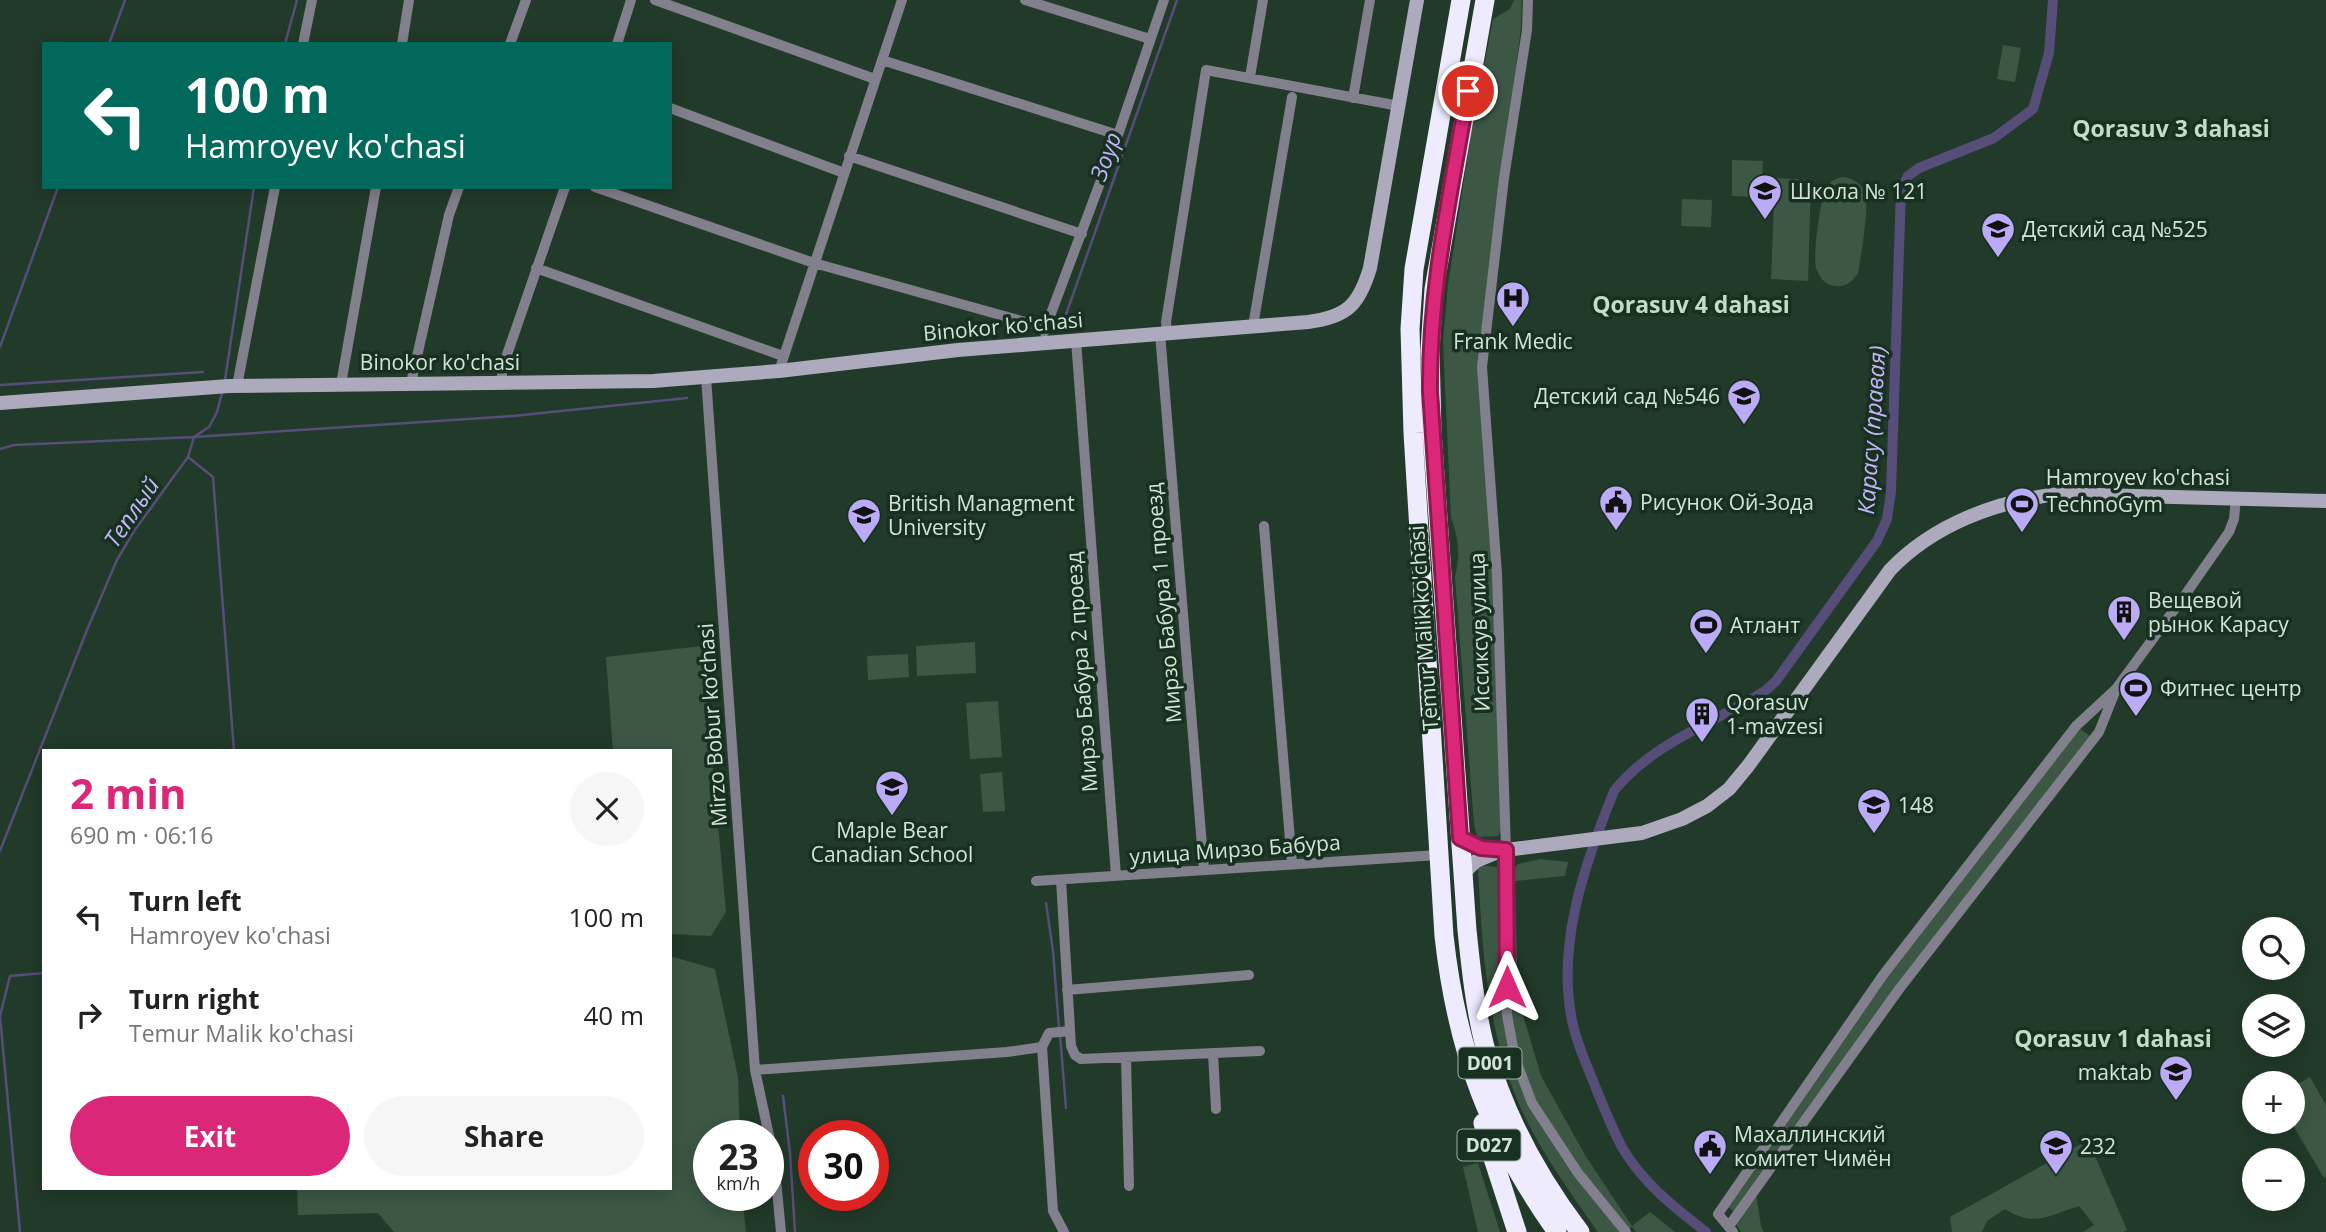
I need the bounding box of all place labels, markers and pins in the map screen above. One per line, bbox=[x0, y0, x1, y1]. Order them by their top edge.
pin bbox=[1438, 61, 1498, 121]
school or university icon: Школа № 121 bbox=[1746, 172, 1784, 221]
place label: Школа № 121 bbox=[1790, 177, 1927, 205]
school or university icon: Детский сад №525 bbox=[1979, 210, 2017, 259]
place label: Детский сад №525 bbox=[2022, 215, 2208, 243]
hospital icon: Frank Medic bbox=[1494, 279, 1532, 328]
place label: Frank Medic bbox=[1453, 327, 1573, 355]
school or university icon: Детский сад №546 bbox=[1725, 377, 1763, 426]
place label: Детский сад №546 bbox=[1534, 382, 1720, 410]
public building icon: Рисунок Ой-Зода bbox=[1597, 483, 1635, 532]
sports icon: TechnoGym bbox=[2003, 485, 2041, 534]
place label: Рисунок Ой-Зода bbox=[1640, 488, 1814, 516]
place label: British Managment University bbox=[888, 489, 1075, 541]
place label: TechnoGym bbox=[2046, 490, 2163, 518]
school or university icon: British Managment University bbox=[845, 496, 883, 545]
place label: Вещевой рынок Карасу bbox=[2148, 586, 2289, 638]
building icon: Вещевой рынок Карасу bbox=[2105, 593, 2143, 642]
sports icon: Атлант bbox=[1687, 606, 1725, 655]
place label: Атлант bbox=[1730, 611, 1800, 639]
sports icon: Фитнес центр bbox=[2117, 669, 2155, 718]
place label: Фитнес центр bbox=[2160, 674, 2302, 702]
place label: Qorasuv 1-mavzesi bbox=[1726, 688, 1823, 740]
building icon: Qorasuv 1-mavzesi bbox=[1683, 695, 1721, 744]
school or university icon: Maple Bear Canadian School bbox=[873, 768, 911, 817]
school or university icon: 148 bbox=[1855, 786, 1893, 835]
place label: 148 bbox=[1898, 791, 1934, 819]
place label: Maple Bear Canadian School bbox=[811, 816, 973, 868]
school or university icon: maktab bbox=[2157, 1053, 2195, 1102]
place label: maktab bbox=[2078, 1058, 2152, 1086]
place label: Махаллинский комитет Чимён bbox=[1734, 1120, 1892, 1172]
public building icon: Махаллинский комитет Чимён bbox=[1691, 1127, 1729, 1176]
school or university icon: 232 bbox=[2037, 1127, 2075, 1176]
place label: 232 bbox=[2080, 1132, 2116, 1160]

